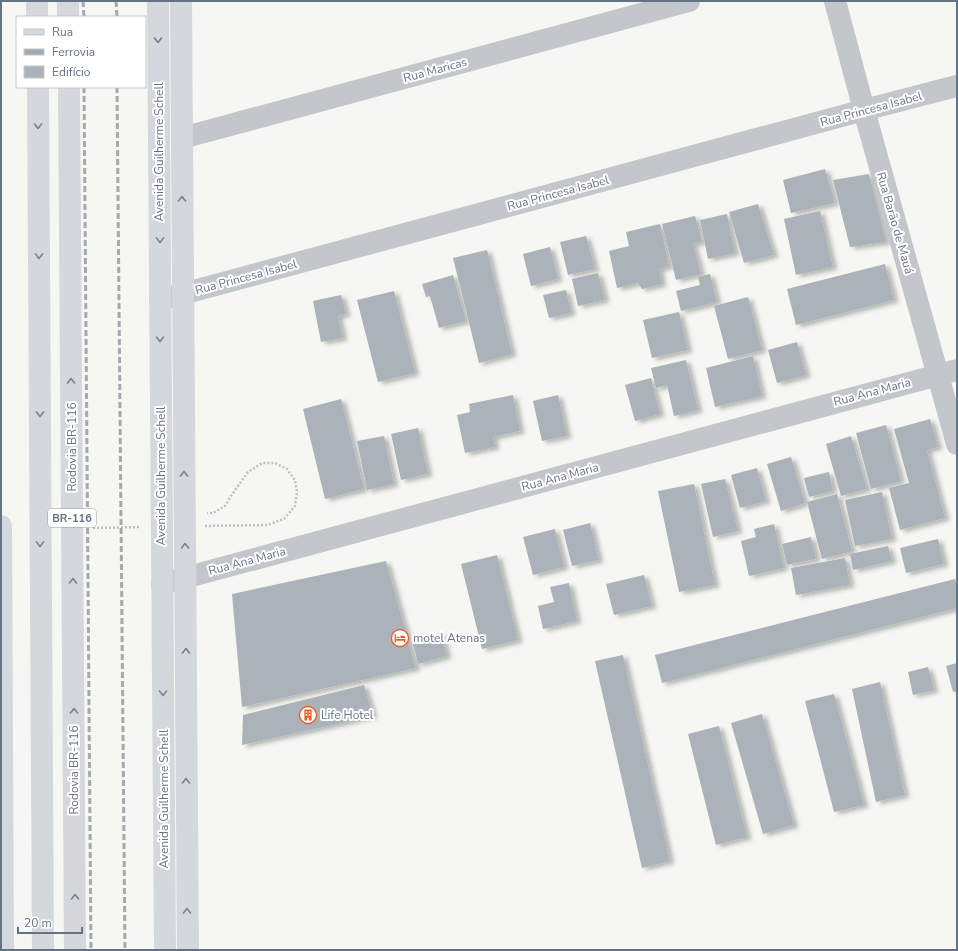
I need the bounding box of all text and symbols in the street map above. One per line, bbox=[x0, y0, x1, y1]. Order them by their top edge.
legend bbox=[16, 16, 146, 88]
text: Rua bbox=[52, 24, 73, 40]
one-way arrow bbox=[154, 37, 162, 43]
text: Ferrovia bbox=[52, 44, 95, 60]
street label: Rua Maricas bbox=[401, 54, 469, 86]
text: Edifício bbox=[52, 64, 91, 80]
street label: Avenida Guilherme Schell bbox=[151, 82, 167, 222]
street label: Rua Princesa Isabel bbox=[818, 88, 924, 130]
one-way arrow bbox=[34, 123, 42, 129]
street label: Rua Barão de Mauá bbox=[873, 170, 917, 276]
street label: Rua Princesa Isabel bbox=[505, 172, 611, 214]
one-way arrow bbox=[178, 196, 186, 202]
one-way arrow bbox=[156, 237, 164, 243]
one-way arrow bbox=[35, 253, 43, 259]
street label: Rua Princesa Isabel bbox=[193, 256, 299, 298]
one-way arrow bbox=[156, 336, 164, 342]
street label: Rua Ana Maria bbox=[832, 374, 912, 410]
one-way arrow bbox=[67, 378, 75, 384]
street label: Rodovia BR-116 bbox=[64, 402, 80, 492]
street label: Avenida Guilherme Schell bbox=[153, 406, 169, 546]
one-way arrow bbox=[36, 411, 44, 417]
street label: Rua Ana Maria bbox=[520, 459, 600, 495]
one-way arrow bbox=[180, 471, 188, 477]
road number: BR-116 bbox=[48, 509, 96, 527]
one-way arrow bbox=[36, 541, 44, 547]
one-way arrow bbox=[181, 543, 189, 549]
street label: Rua Ana Maria bbox=[207, 543, 287, 579]
one-way arrow bbox=[69, 578, 77, 584]
hotel icon: motel Atenas bbox=[390, 628, 410, 648]
place label: motel Atenas bbox=[413, 630, 485, 646]
one-way arrow bbox=[182, 648, 190, 654]
one-way arrow bbox=[159, 690, 167, 696]
building icon: Life Hotel bbox=[298, 705, 318, 725]
place label: Life Hotel bbox=[321, 707, 374, 723]
one-way arrow bbox=[70, 708, 78, 714]
street label: Rodovia BR-116 bbox=[66, 725, 82, 815]
street label: Avenida Guilherme Schell bbox=[156, 729, 172, 869]
one-way arrow bbox=[182, 778, 191, 784]
one-way arrow bbox=[71, 894, 79, 900]
one-way arrow bbox=[183, 908, 191, 914]
scale bar bbox=[18, 909, 82, 935]
text: 20 m bbox=[24, 915, 52, 931]

